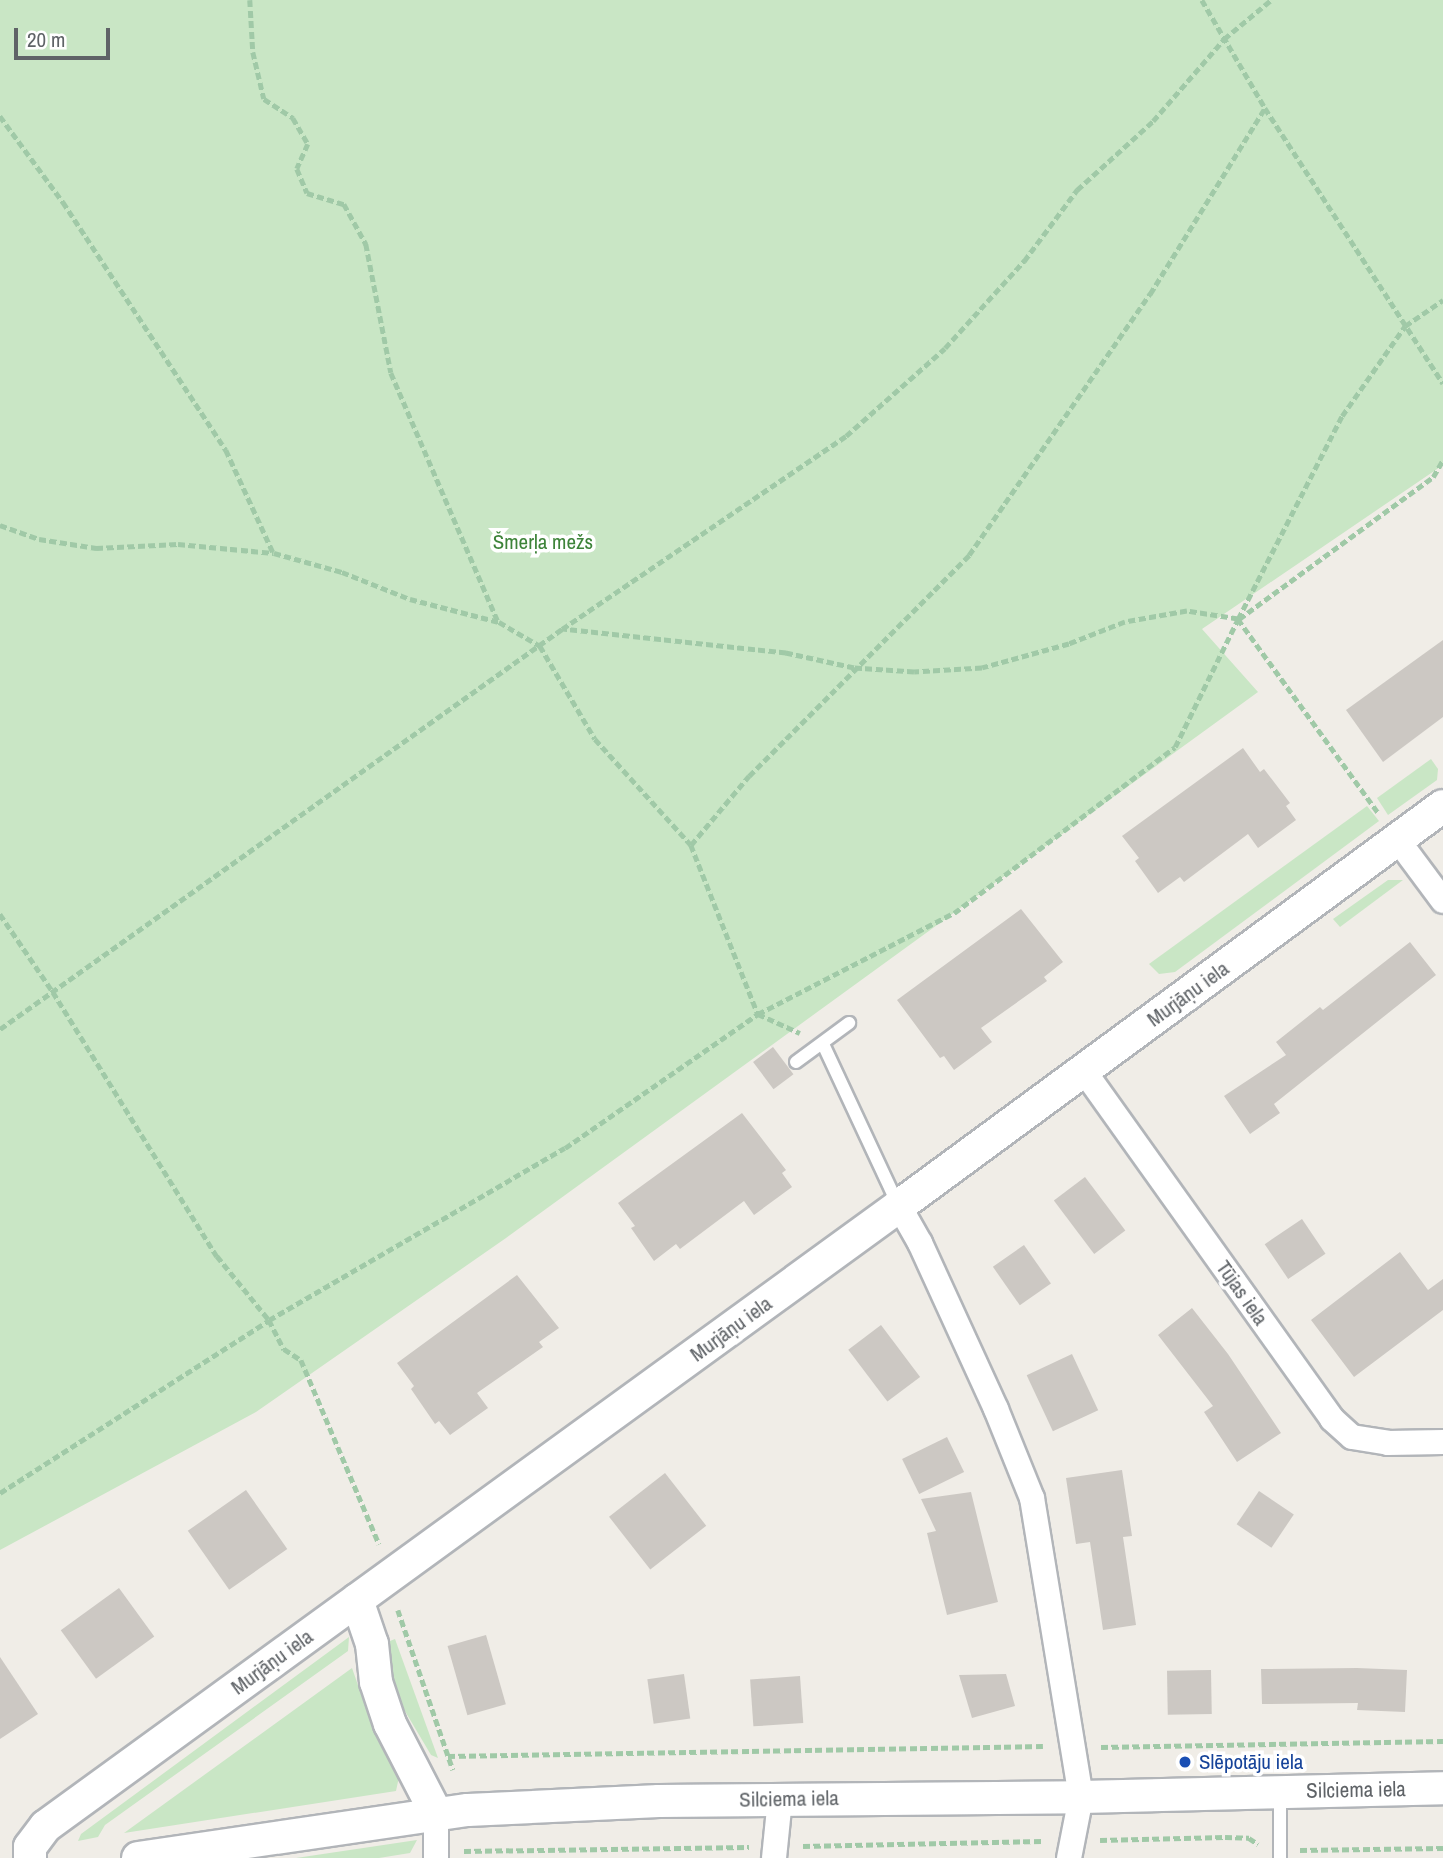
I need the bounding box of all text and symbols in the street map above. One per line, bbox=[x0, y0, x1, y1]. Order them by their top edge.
scale bar bbox=[18, 14, 114, 58]
text: 20 m bbox=[27, 25, 65, 54]
park label: Šmerļa mežs bbox=[493, 529, 593, 555]
street label: Murjāņu iela bbox=[1142, 956, 1234, 1032]
street label: Tūjas iela bbox=[1211, 1256, 1273, 1330]
street label: Murjāņu iela bbox=[685, 1291, 777, 1367]
street label: Murjāņu iela bbox=[226, 1624, 318, 1700]
place label: Slēpotāju iela bbox=[1199, 1749, 1303, 1775]
marker: Slēpotāju iela bbox=[1177, 1754, 1193, 1770]
street label: Silciema iela bbox=[1306, 1777, 1406, 1803]
street label: Silciema iela bbox=[739, 1786, 839, 1812]

